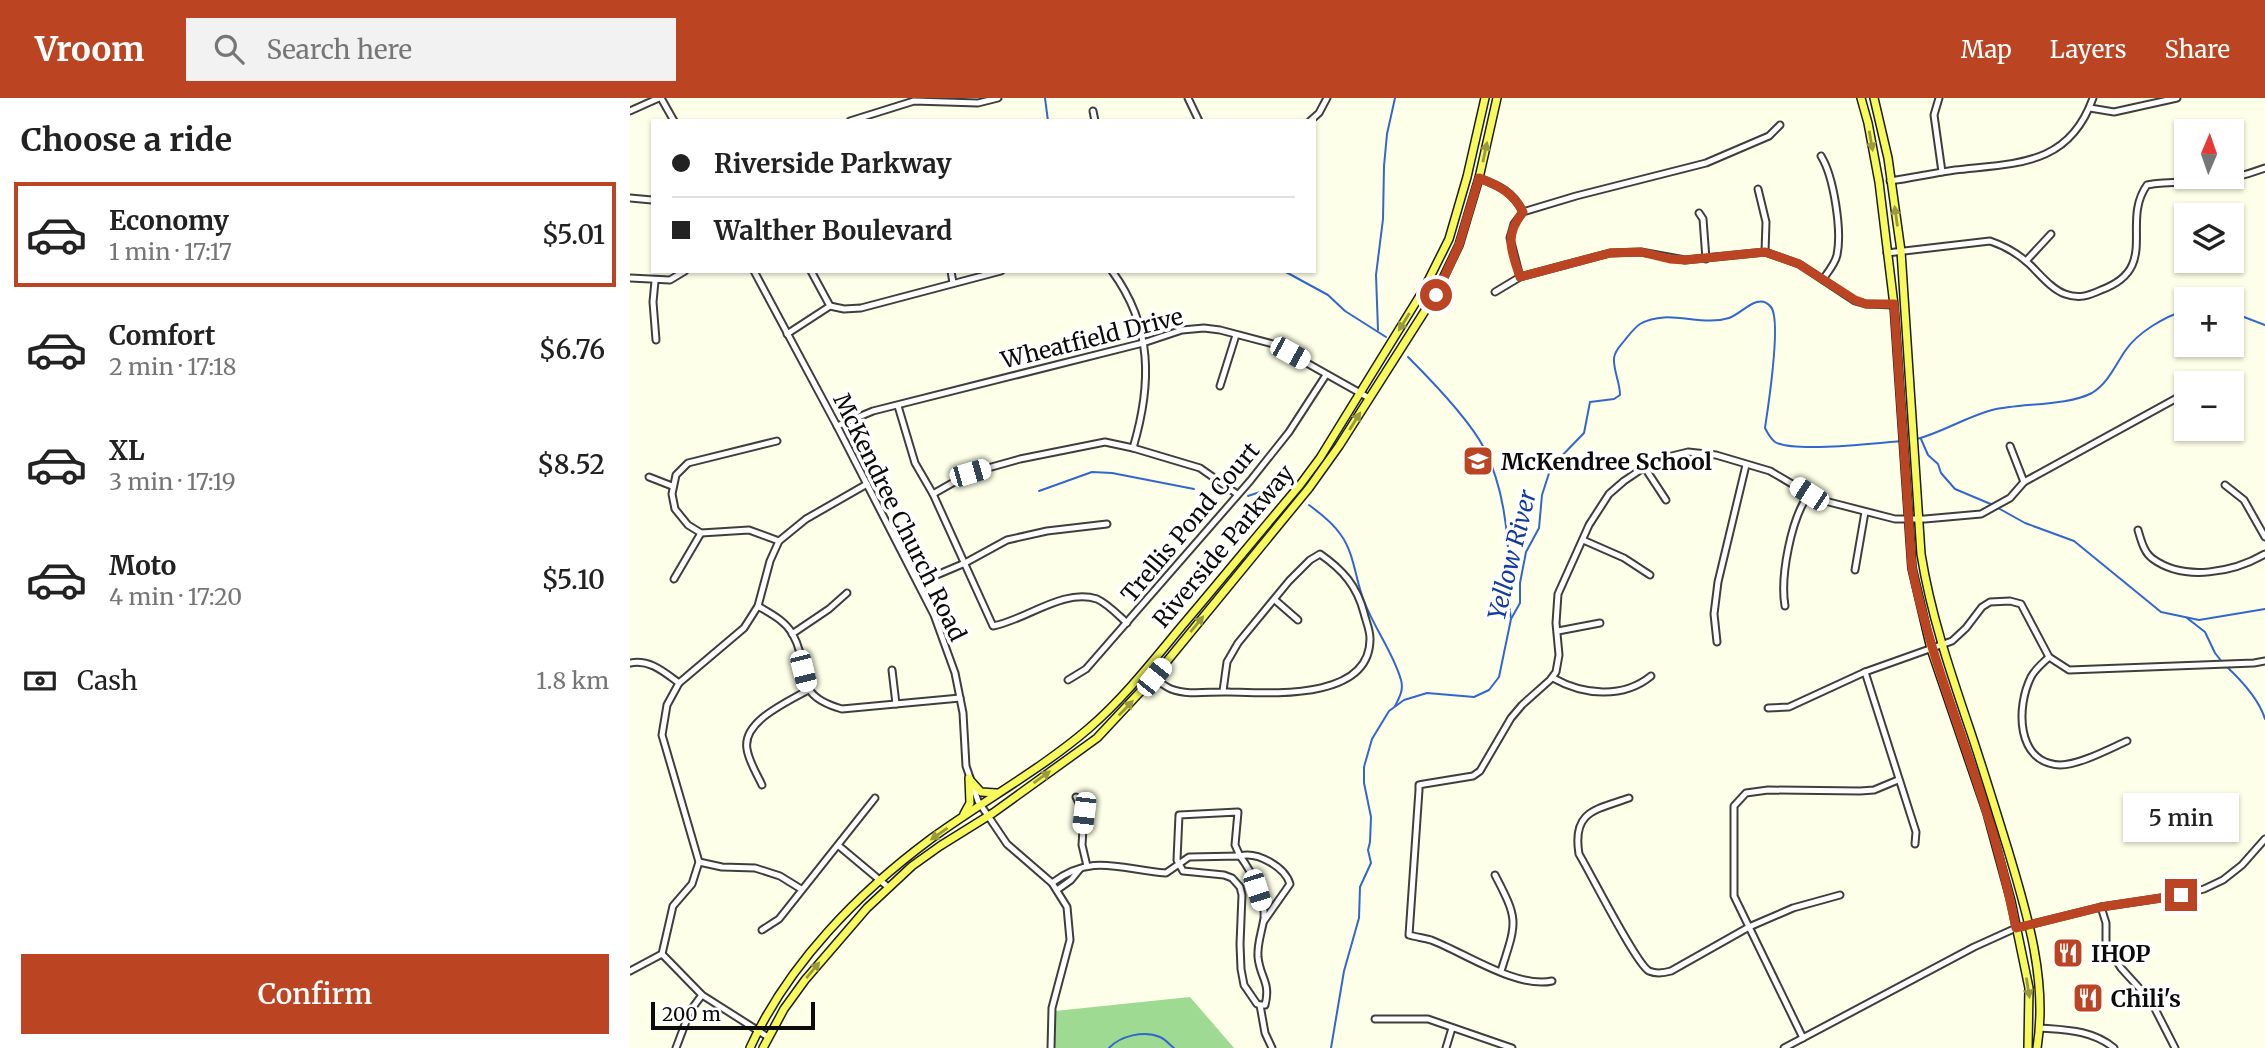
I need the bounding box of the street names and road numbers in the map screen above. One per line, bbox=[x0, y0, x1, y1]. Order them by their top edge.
street label: Wheatfield Drive bbox=[997, 301, 1186, 375]
street label: McKendree Church Road bbox=[827, 388, 973, 646]
street label: Trellis Pond Court bbox=[1115, 436, 1265, 608]
street label: Riverside Parkway bbox=[1146, 458, 1300, 633]

